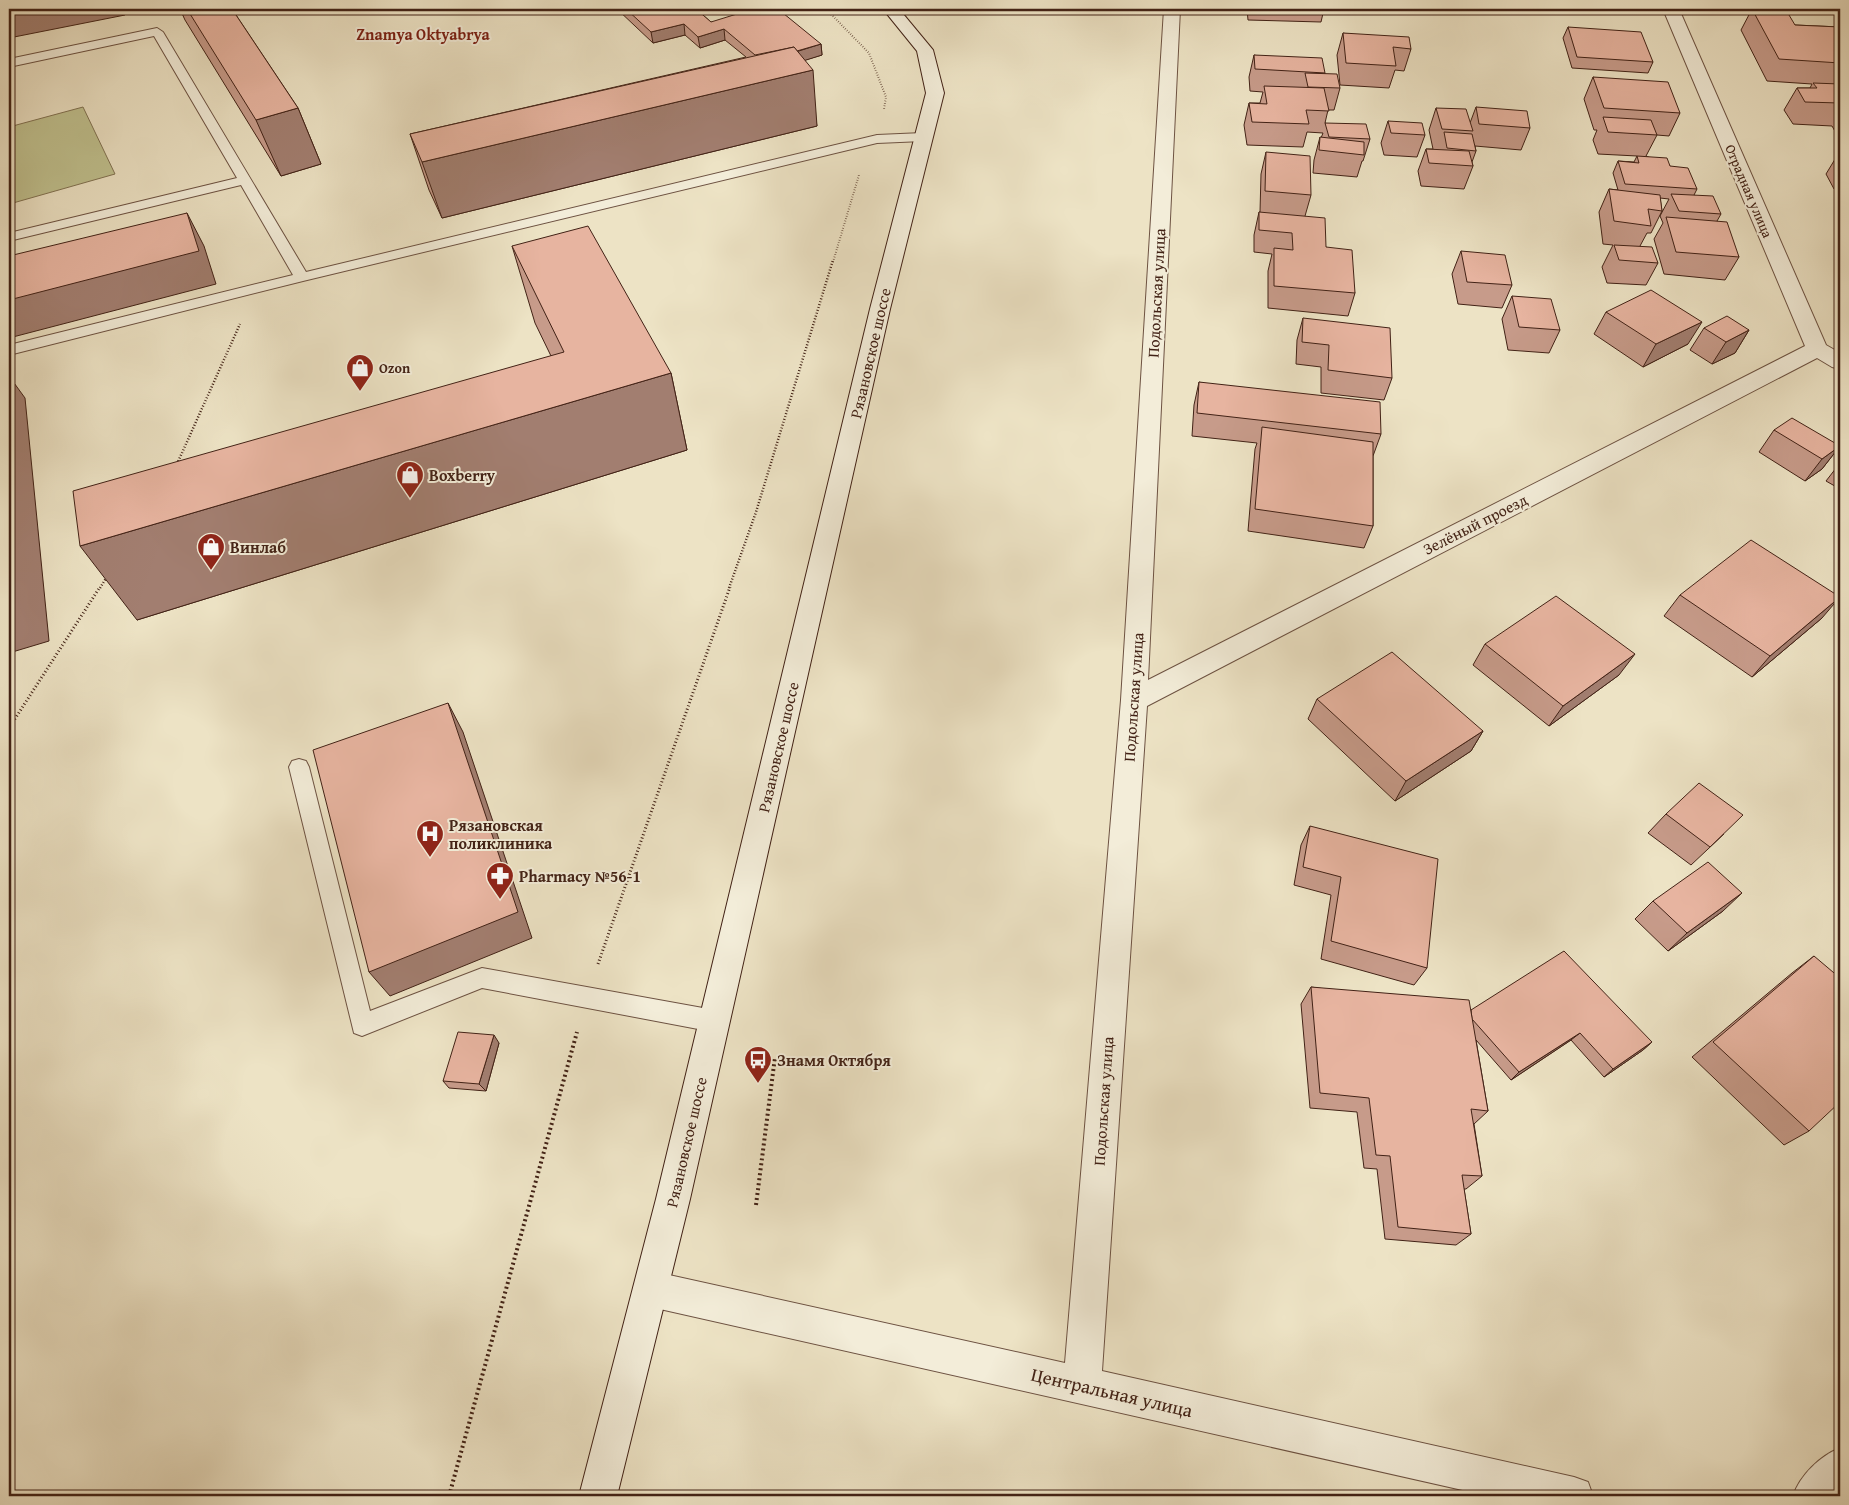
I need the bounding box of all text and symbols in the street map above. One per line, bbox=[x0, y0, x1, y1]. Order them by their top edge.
district label: Znamya Oktyabrya bbox=[356, 22, 491, 46]
street label: Отрадная улица bbox=[1720, 141, 1778, 241]
street label: Подольская улица bbox=[1141, 227, 1171, 358]
street label: Рязановское шоссе bbox=[843, 285, 897, 421]
shop icon: Ozon bbox=[345, 353, 375, 392]
place label: Ozon bbox=[379, 358, 411, 378]
shop icon: Boxberry bbox=[395, 460, 425, 499]
place label: Boxberry bbox=[429, 463, 496, 487]
street label: Зелёный проезд bbox=[1419, 487, 1532, 561]
shop icon: Винлаб bbox=[196, 532, 226, 571]
place label: Винлаб bbox=[230, 535, 286, 559]
street label: Подольская улица bbox=[1117, 631, 1150, 762]
street label: Рязановское шоссе bbox=[751, 679, 805, 815]
place label: Рязановская поликлиника bbox=[449, 813, 553, 855]
hospital icon: Рязановская поликлиника bbox=[415, 819, 445, 858]
pharmacy icon: Pharmacy №56-1 bbox=[485, 861, 515, 900]
place label: Pharmacy №56-1 bbox=[519, 864, 641, 888]
street label: Подольская улица bbox=[1087, 1035, 1120, 1166]
bus stop icon: Знамя Октября bbox=[743, 1045, 773, 1084]
place label: Знамя Октября bbox=[777, 1048, 891, 1072]
street label: Рязановское шоссе bbox=[659, 1074, 713, 1210]
street label: Центральная улица bbox=[1028, 1360, 1196, 1424]

